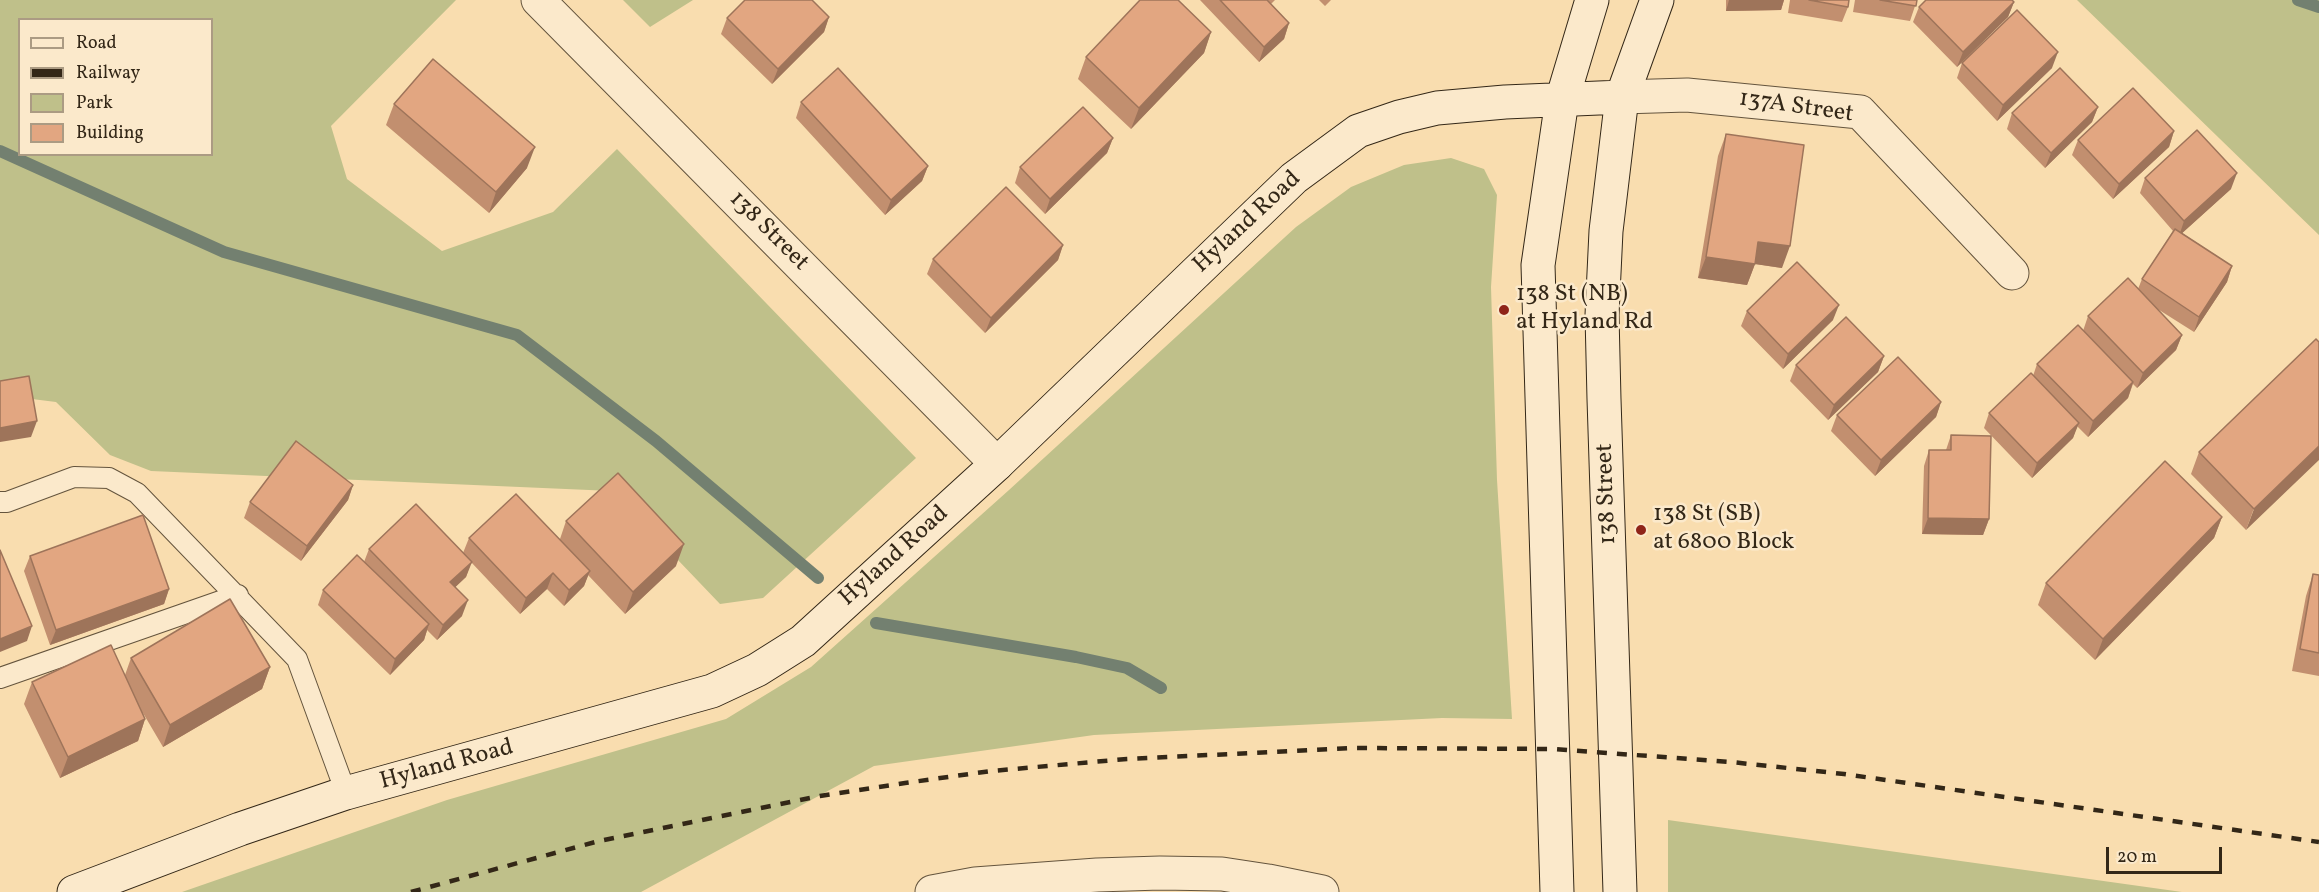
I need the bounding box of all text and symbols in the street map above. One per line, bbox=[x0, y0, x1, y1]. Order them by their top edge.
legend bbox=[18, 18, 213, 156]
text: Road bbox=[76, 31, 117, 56]
text: Railway bbox=[76, 61, 140, 86]
street label: 137A Street bbox=[1737, 86, 1855, 130]
text: Park bbox=[76, 91, 113, 116]
text: Building bbox=[76, 121, 144, 146]
street label: Hyland Road bbox=[1188, 166, 1308, 280]
street label: 138 Street bbox=[722, 186, 814, 278]
place label: 138 St (NB) at Hyland Rd bbox=[1516, 282, 1653, 338]
marker: 138 St (NB) at Hyland Rd bbox=[1497, 303, 1511, 317]
street label: 138 Street bbox=[1592, 443, 1624, 545]
street label: Hyland Road bbox=[834, 500, 956, 614]
place label: 138 St (SB) at 6800 Block bbox=[1653, 502, 1794, 558]
marker: 138 St (SB) at 6800 Block bbox=[1634, 523, 1648, 537]
street label: Hyland Road bbox=[377, 734, 517, 798]
scale bar bbox=[2109, 835, 2224, 873]
text: 20 m bbox=[2117, 845, 2157, 870]

